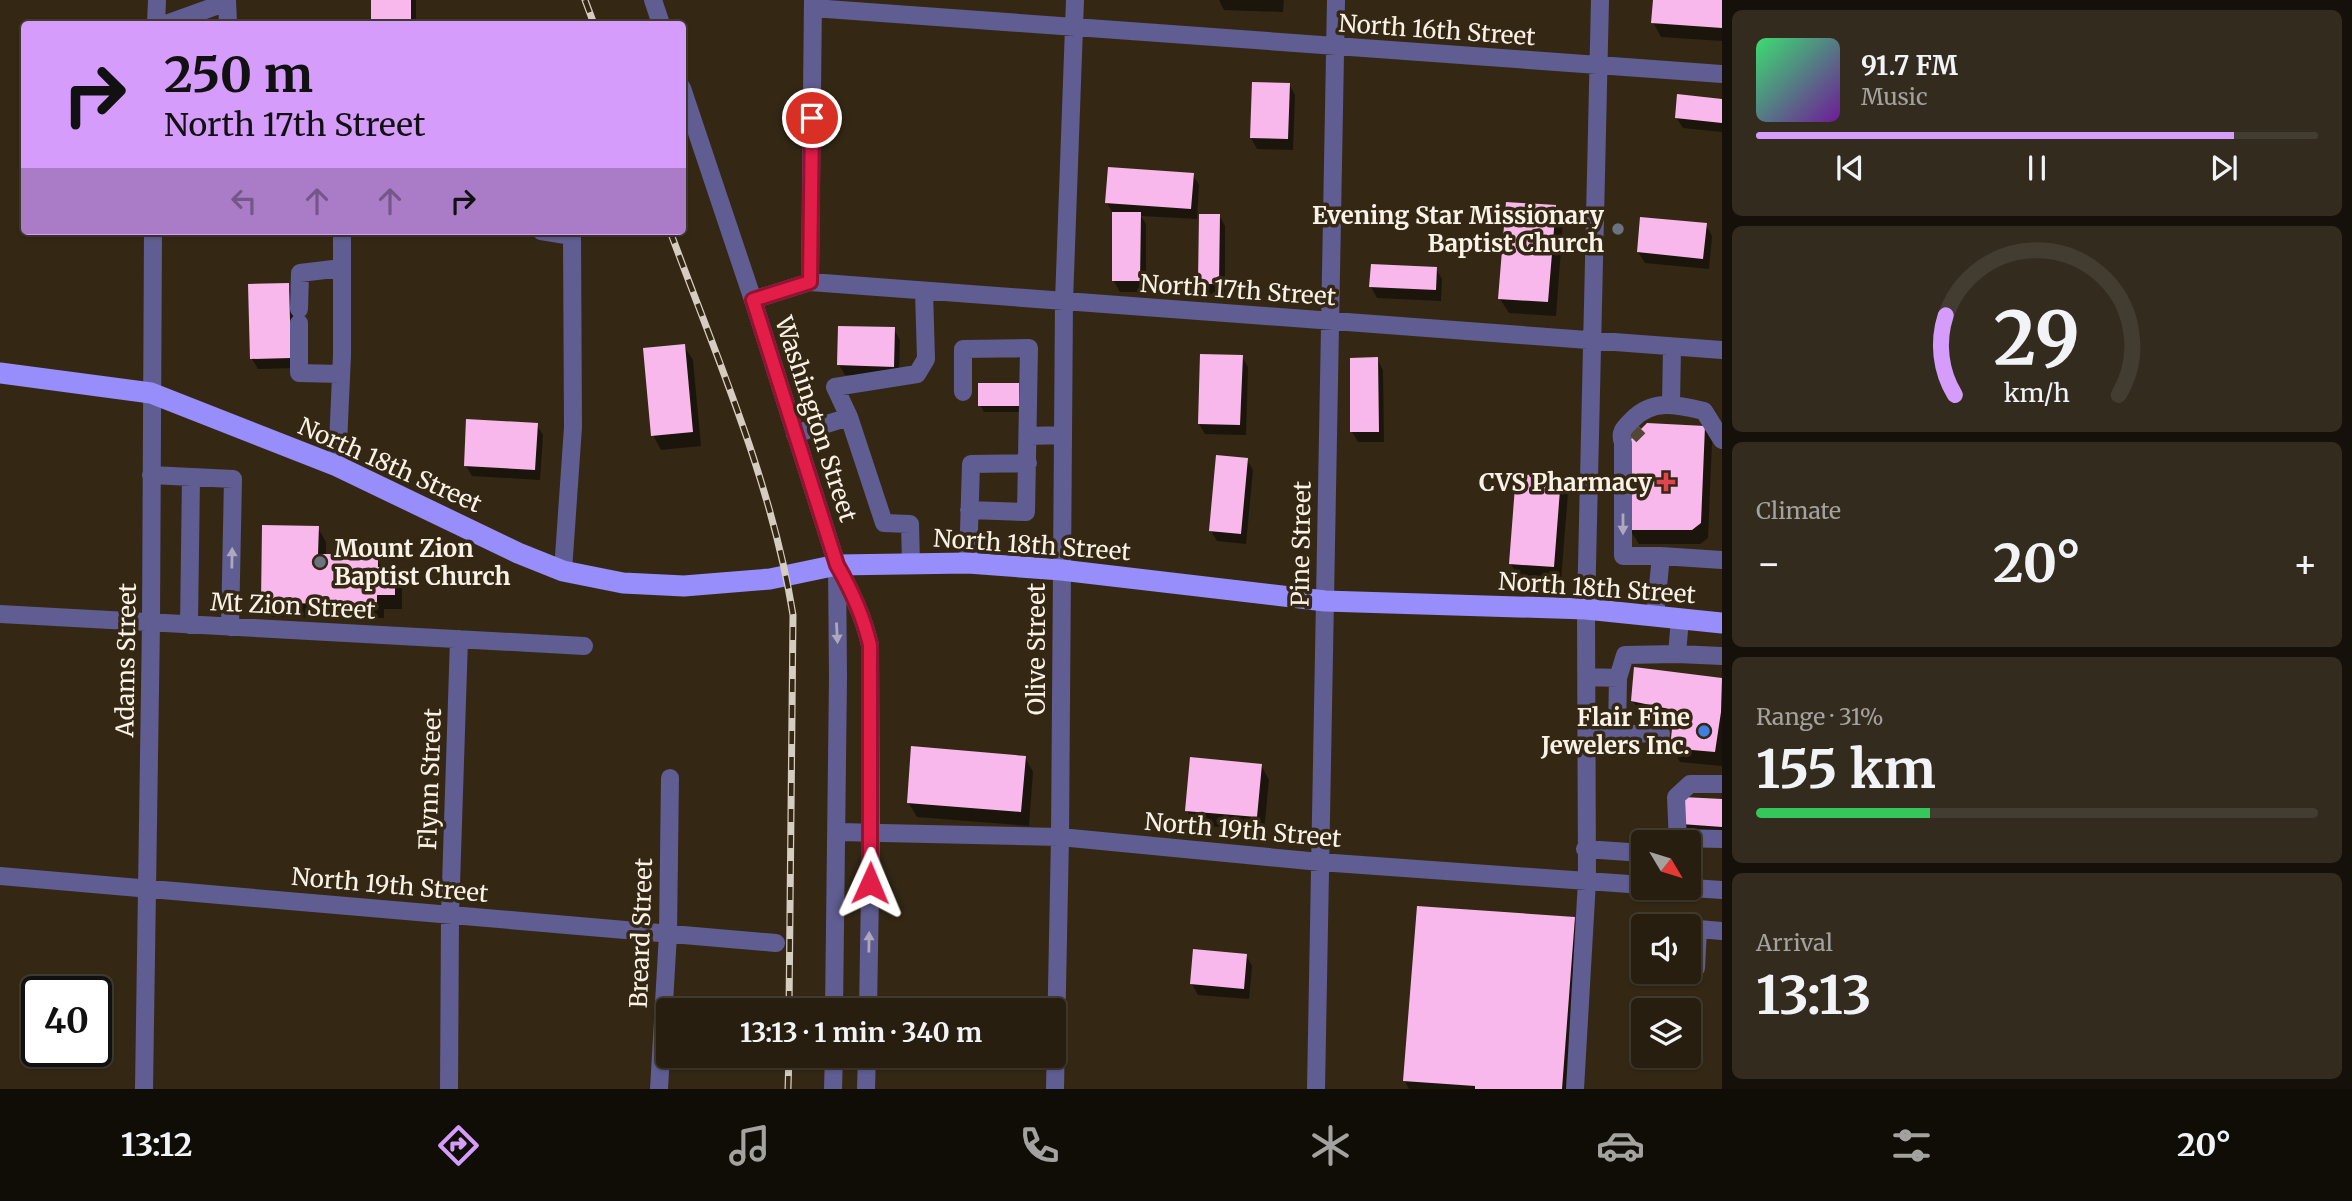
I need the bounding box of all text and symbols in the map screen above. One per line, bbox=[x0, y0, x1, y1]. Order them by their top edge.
street label: North 16th Street bbox=[1337, 8, 1537, 52]
text: 250 m bbox=[164, 44, 313, 105]
icon: right bbox=[49, 49, 140, 140]
text: 91.7 FM bbox=[1861, 49, 1958, 82]
text: Music bbox=[1861, 82, 1928, 111]
pin bbox=[782, 88, 842, 148]
icon: arrive bbox=[793, 99, 831, 137]
text: North 17th Street bbox=[164, 105, 425, 145]
icon: previous bbox=[1831, 149, 1869, 187]
icon: pause bbox=[2018, 149, 2056, 187]
icon: next bbox=[2205, 149, 2243, 187]
icon: left bbox=[225, 182, 263, 220]
icon: ahead bbox=[298, 182, 336, 220]
icon: ahead bbox=[371, 182, 409, 220]
icon: right bbox=[444, 182, 482, 220]
place label: Evening Star Missionary Baptist Church bbox=[1312, 200, 1605, 259]
marker: Evening Star Missionary Baptist Church bbox=[1610, 221, 1626, 237]
street label: North 17th Street bbox=[1139, 268, 1338, 312]
text: 29 bbox=[1994, 293, 2080, 385]
street label: Washington Street bbox=[768, 311, 864, 526]
text: km/h bbox=[2004, 376, 2070, 408]
street label: North 18th Street bbox=[293, 411, 487, 520]
place label: CVS Pharmacy bbox=[1479, 467, 1653, 498]
marker: CVS Pharmacy bbox=[1658, 474, 1674, 490]
street label: Pine Street bbox=[1284, 480, 1318, 607]
text: Climate bbox=[1756, 496, 1841, 525]
one-way arrow bbox=[1617, 513, 1629, 535]
street label: North 18th Street bbox=[932, 523, 1132, 567]
text: 20° bbox=[1993, 531, 2081, 596]
place label: Mount Zion Baptist Church bbox=[334, 533, 511, 592]
text: − bbox=[1756, 540, 1781, 587]
text: + bbox=[2293, 540, 2318, 587]
one-way arrow bbox=[226, 547, 238, 569]
marker: Mount Zion Baptist Church bbox=[312, 554, 328, 570]
street label: North 18th Street bbox=[1497, 566, 1697, 610]
street label: Adams Street bbox=[109, 582, 143, 738]
street label: Olive Street bbox=[1021, 582, 1052, 715]
street label: Mt Zion Street bbox=[210, 586, 377, 626]
one-way arrow bbox=[832, 622, 843, 644]
place label: Flair Fine Jewelers Inc. bbox=[1540, 702, 1690, 761]
text: Range · 31% bbox=[1756, 702, 1883, 731]
street label: Flynn Street bbox=[412, 707, 448, 850]
marker: Flair Fine Jewelers Inc. bbox=[1696, 723, 1712, 739]
text: 155 km bbox=[1756, 737, 1936, 802]
street label: North 19th Street bbox=[1143, 806, 1343, 854]
north arrow bbox=[1631, 830, 1701, 900]
map controls bbox=[1631, 830, 1701, 1068]
position arrow bbox=[833, 846, 907, 920]
street label: Breard Street bbox=[623, 857, 659, 1009]
street label: North 19th Street bbox=[290, 861, 490, 909]
button: sound bbox=[1631, 914, 1701, 984]
text: Arrival bbox=[1756, 928, 1833, 957]
one-way arrow bbox=[863, 930, 875, 952]
text: 13:13 bbox=[1756, 963, 1871, 1028]
speed limit sign: 40 bbox=[21, 976, 112, 1067]
button: layers bbox=[1631, 998, 1701, 1068]
text: 13:13 · 1 min · 340 m bbox=[740, 1016, 982, 1049]
icon: directions bbox=[434, 1121, 483, 1170]
icon: music bbox=[725, 1121, 774, 1170]
icon: phone bbox=[1015, 1121, 1064, 1170]
icon: climate bbox=[1306, 1121, 1355, 1170]
icon: car bbox=[1596, 1121, 1645, 1170]
icon: filters bbox=[1887, 1121, 1936, 1170]
text: 13:12 bbox=[121, 1125, 193, 1165]
text: 20° bbox=[2177, 1125, 2231, 1165]

